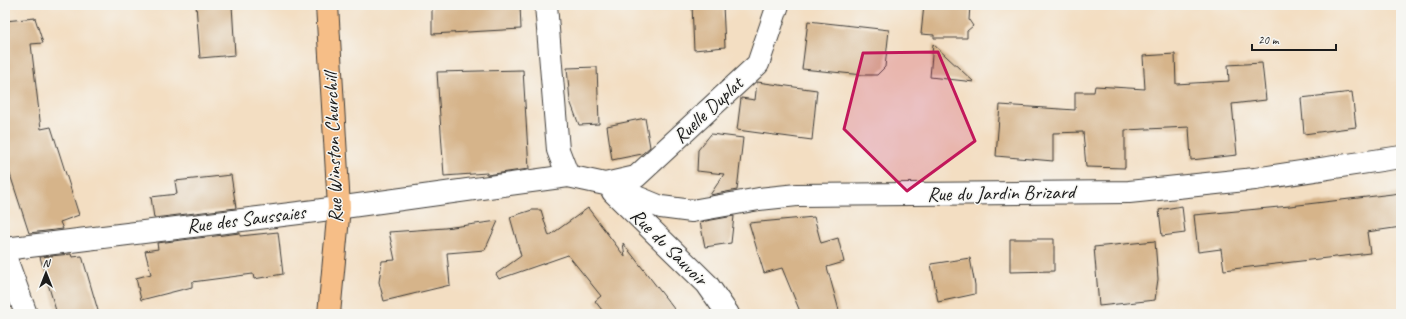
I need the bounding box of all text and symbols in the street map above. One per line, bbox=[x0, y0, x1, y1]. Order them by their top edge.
scale bar bbox=[1252, 26, 1336, 52]
text: 20 m bbox=[1258, 32, 1280, 48]
street label: Rue Winston Churchill bbox=[318, 69, 348, 223]
street label: Ruelle Duplat bbox=[668, 70, 750, 149]
street label: Rue du Jardin Brizard bbox=[927, 179, 1078, 207]
street label: Rue des Saussaies bbox=[185, 199, 309, 239]
street label: Rue du Sauvoir bbox=[625, 203, 714, 292]
north arrow bbox=[26, 253, 66, 293]
text: N bbox=[43, 256, 52, 270]

